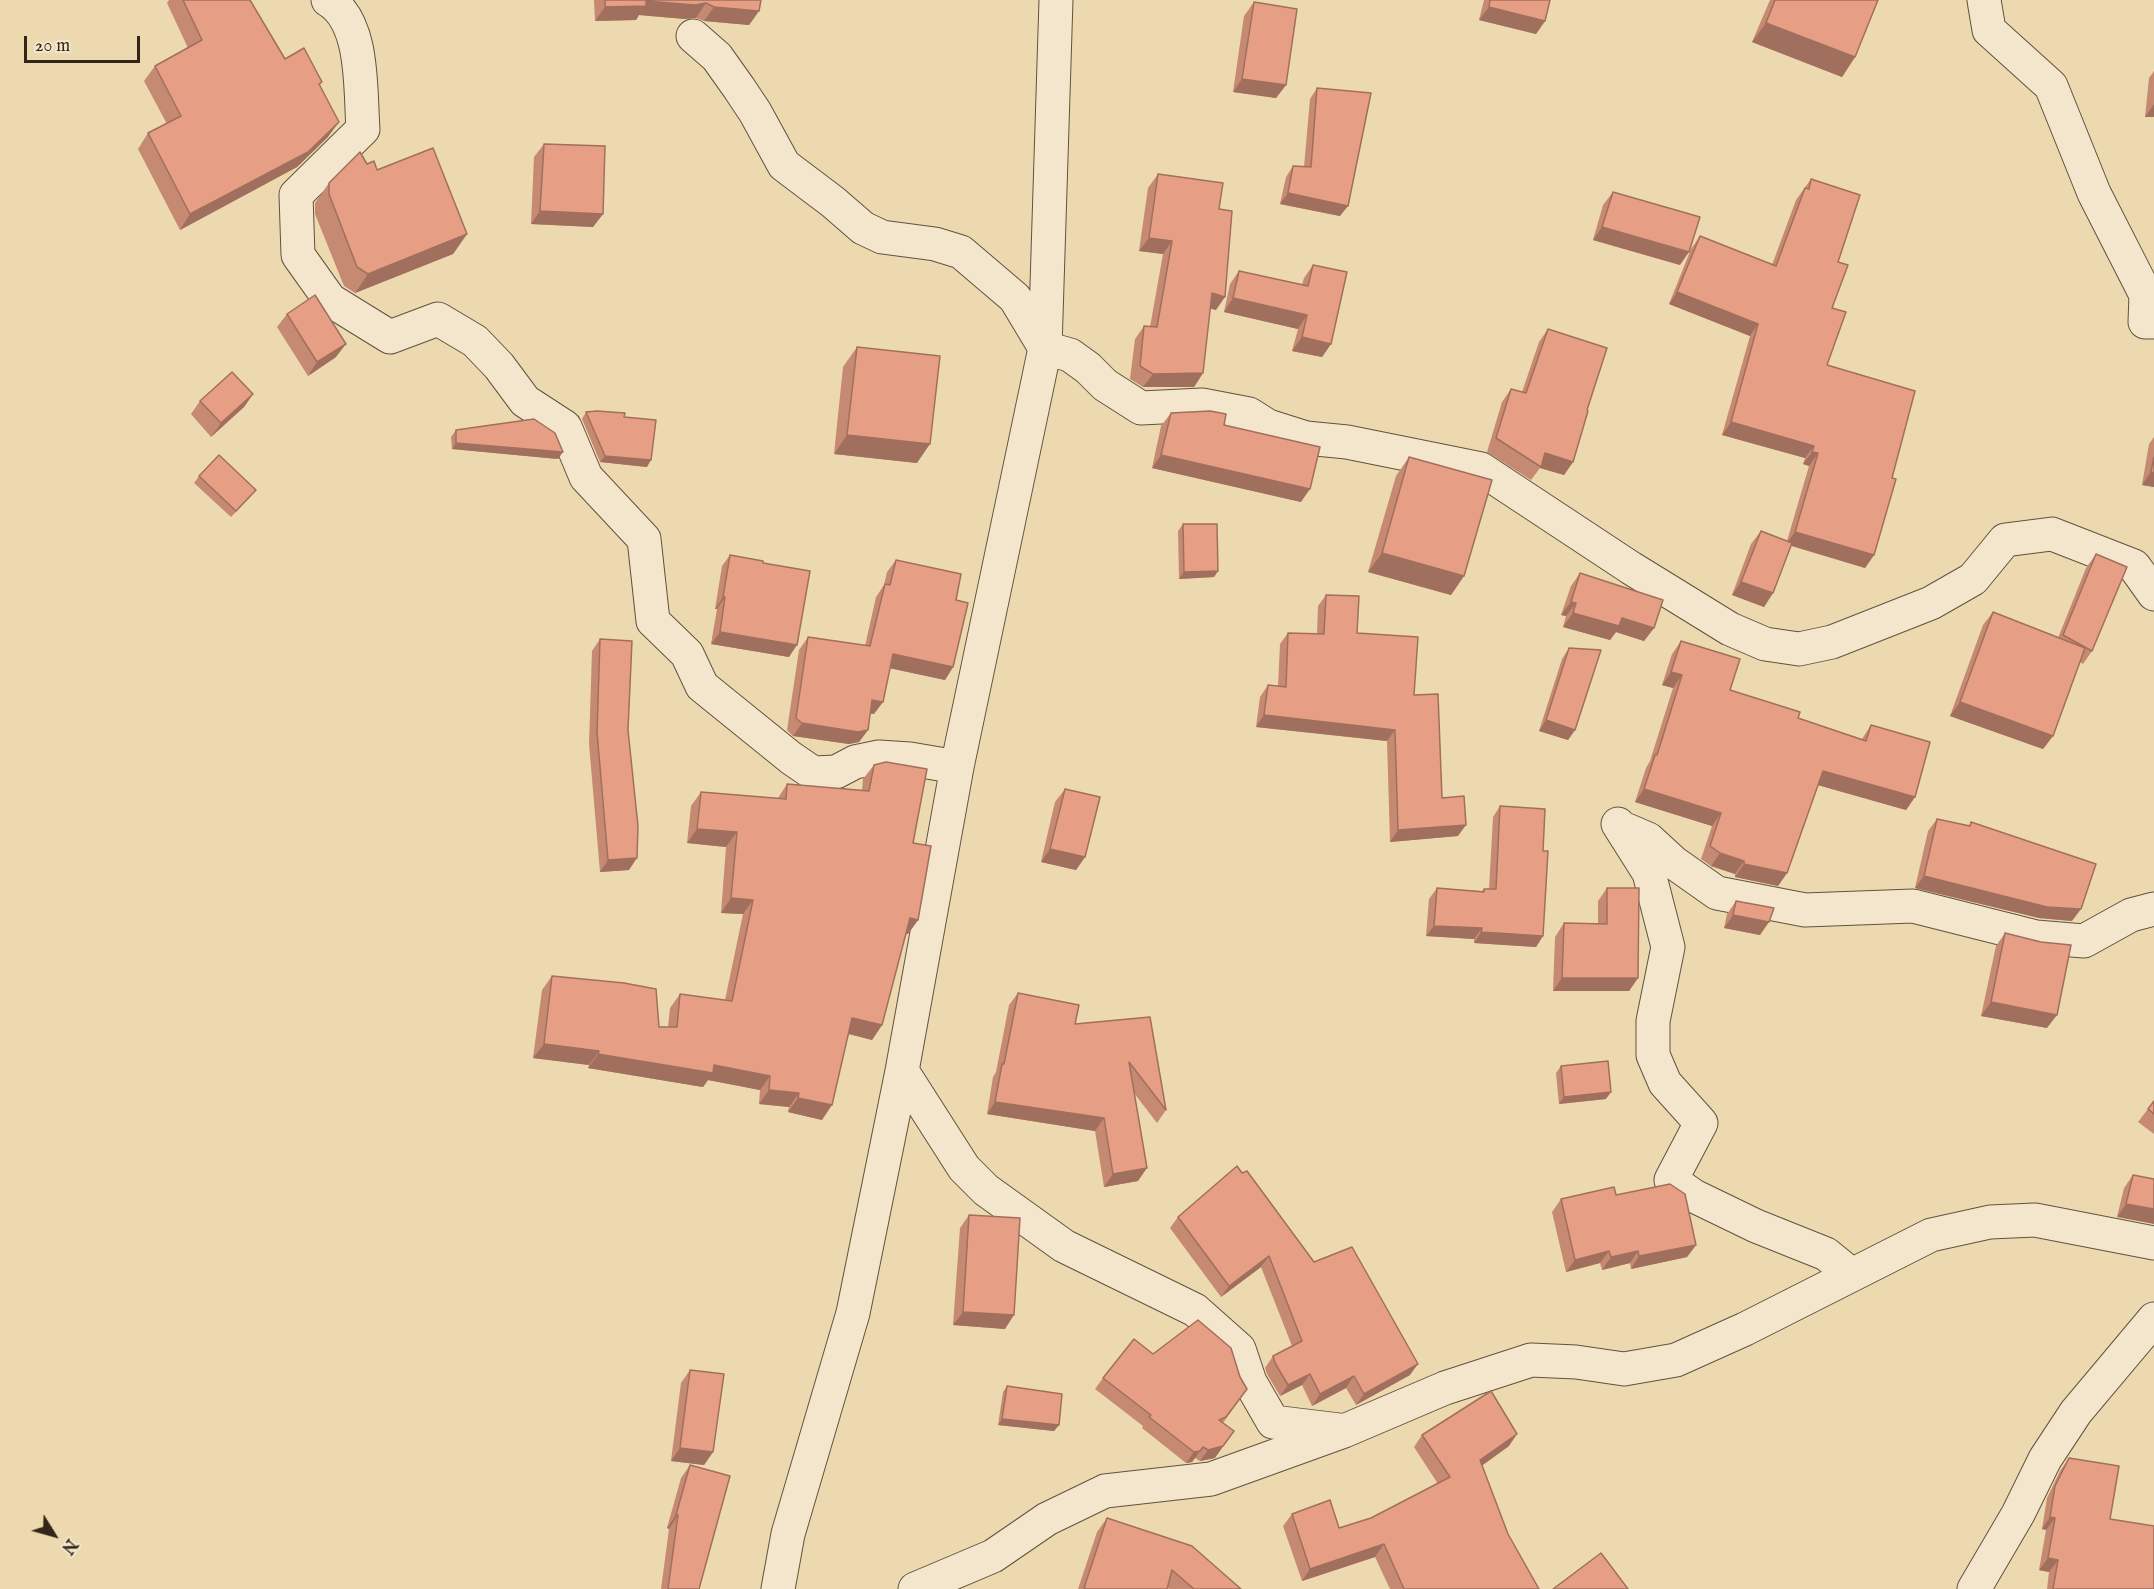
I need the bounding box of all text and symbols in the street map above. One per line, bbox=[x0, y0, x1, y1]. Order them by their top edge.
scale bar bbox=[27, 24, 142, 62]
text: 20 m bbox=[35, 35, 70, 58]
north arrow bbox=[24, 1505, 84, 1565]
text: N bbox=[56, 1534, 81, 1557]

